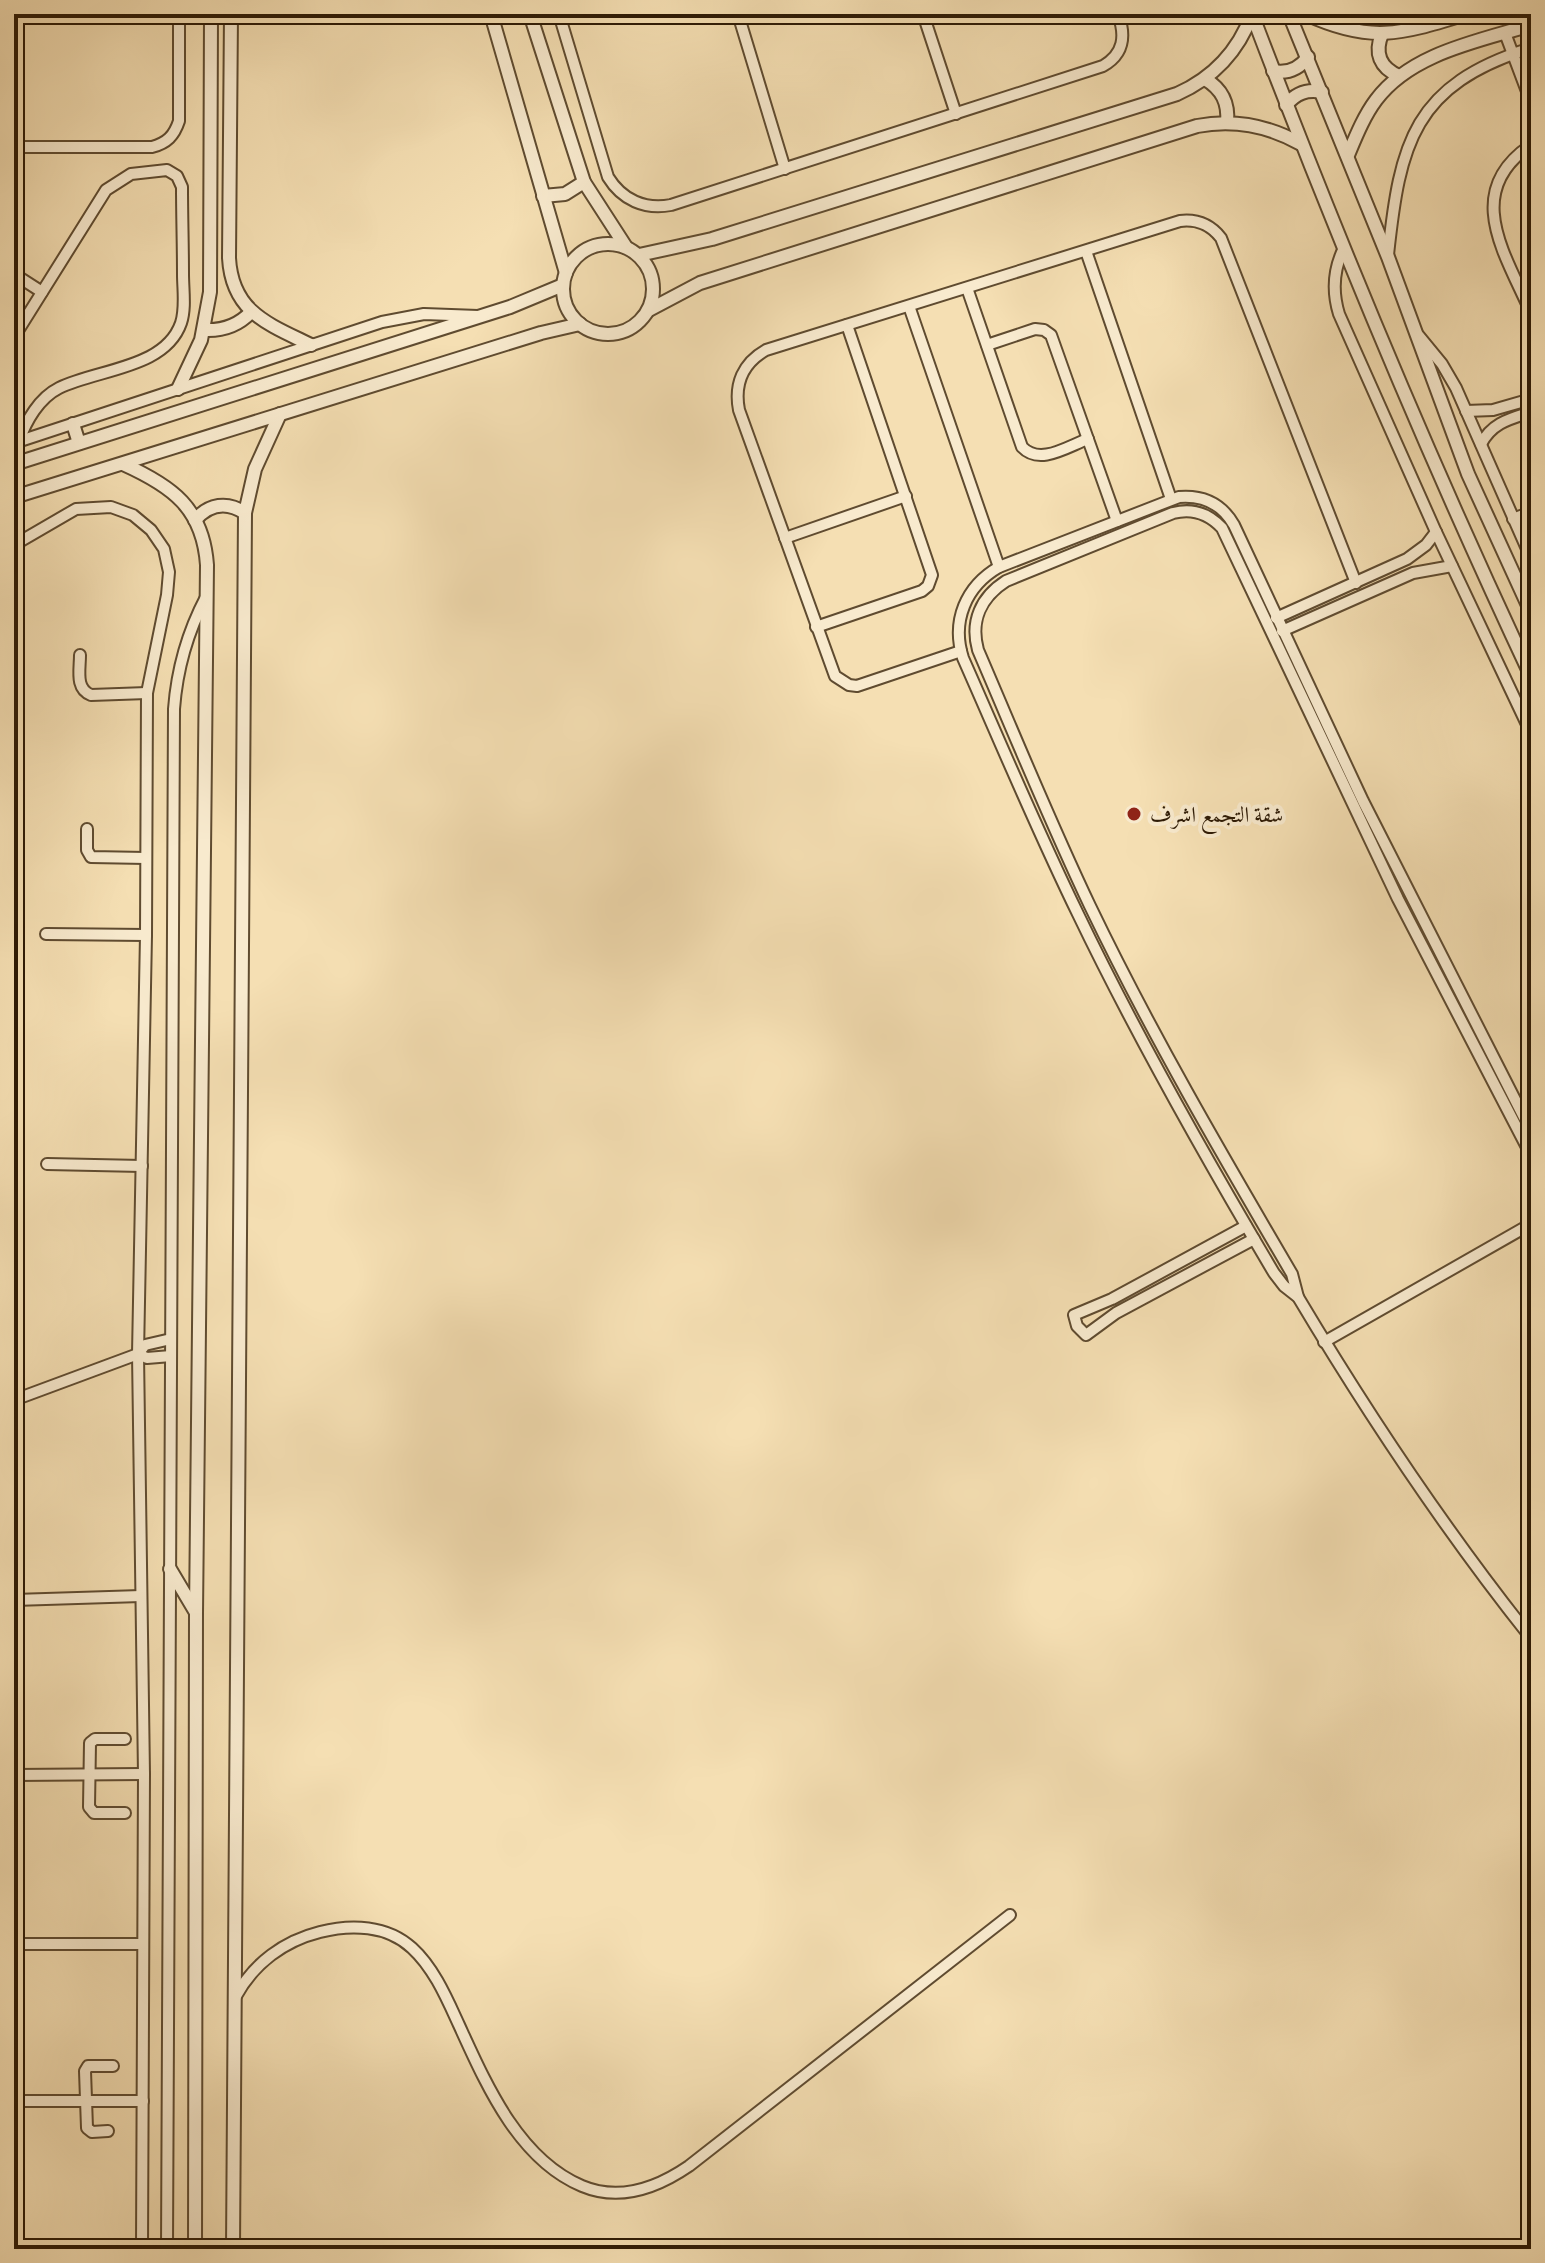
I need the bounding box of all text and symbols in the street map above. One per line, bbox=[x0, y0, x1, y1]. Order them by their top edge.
place label: شقة التجمع اشرف bbox=[1150, 801, 1283, 834]
marker: شقة التجمع اشرف bbox=[1125, 805, 1143, 823]

